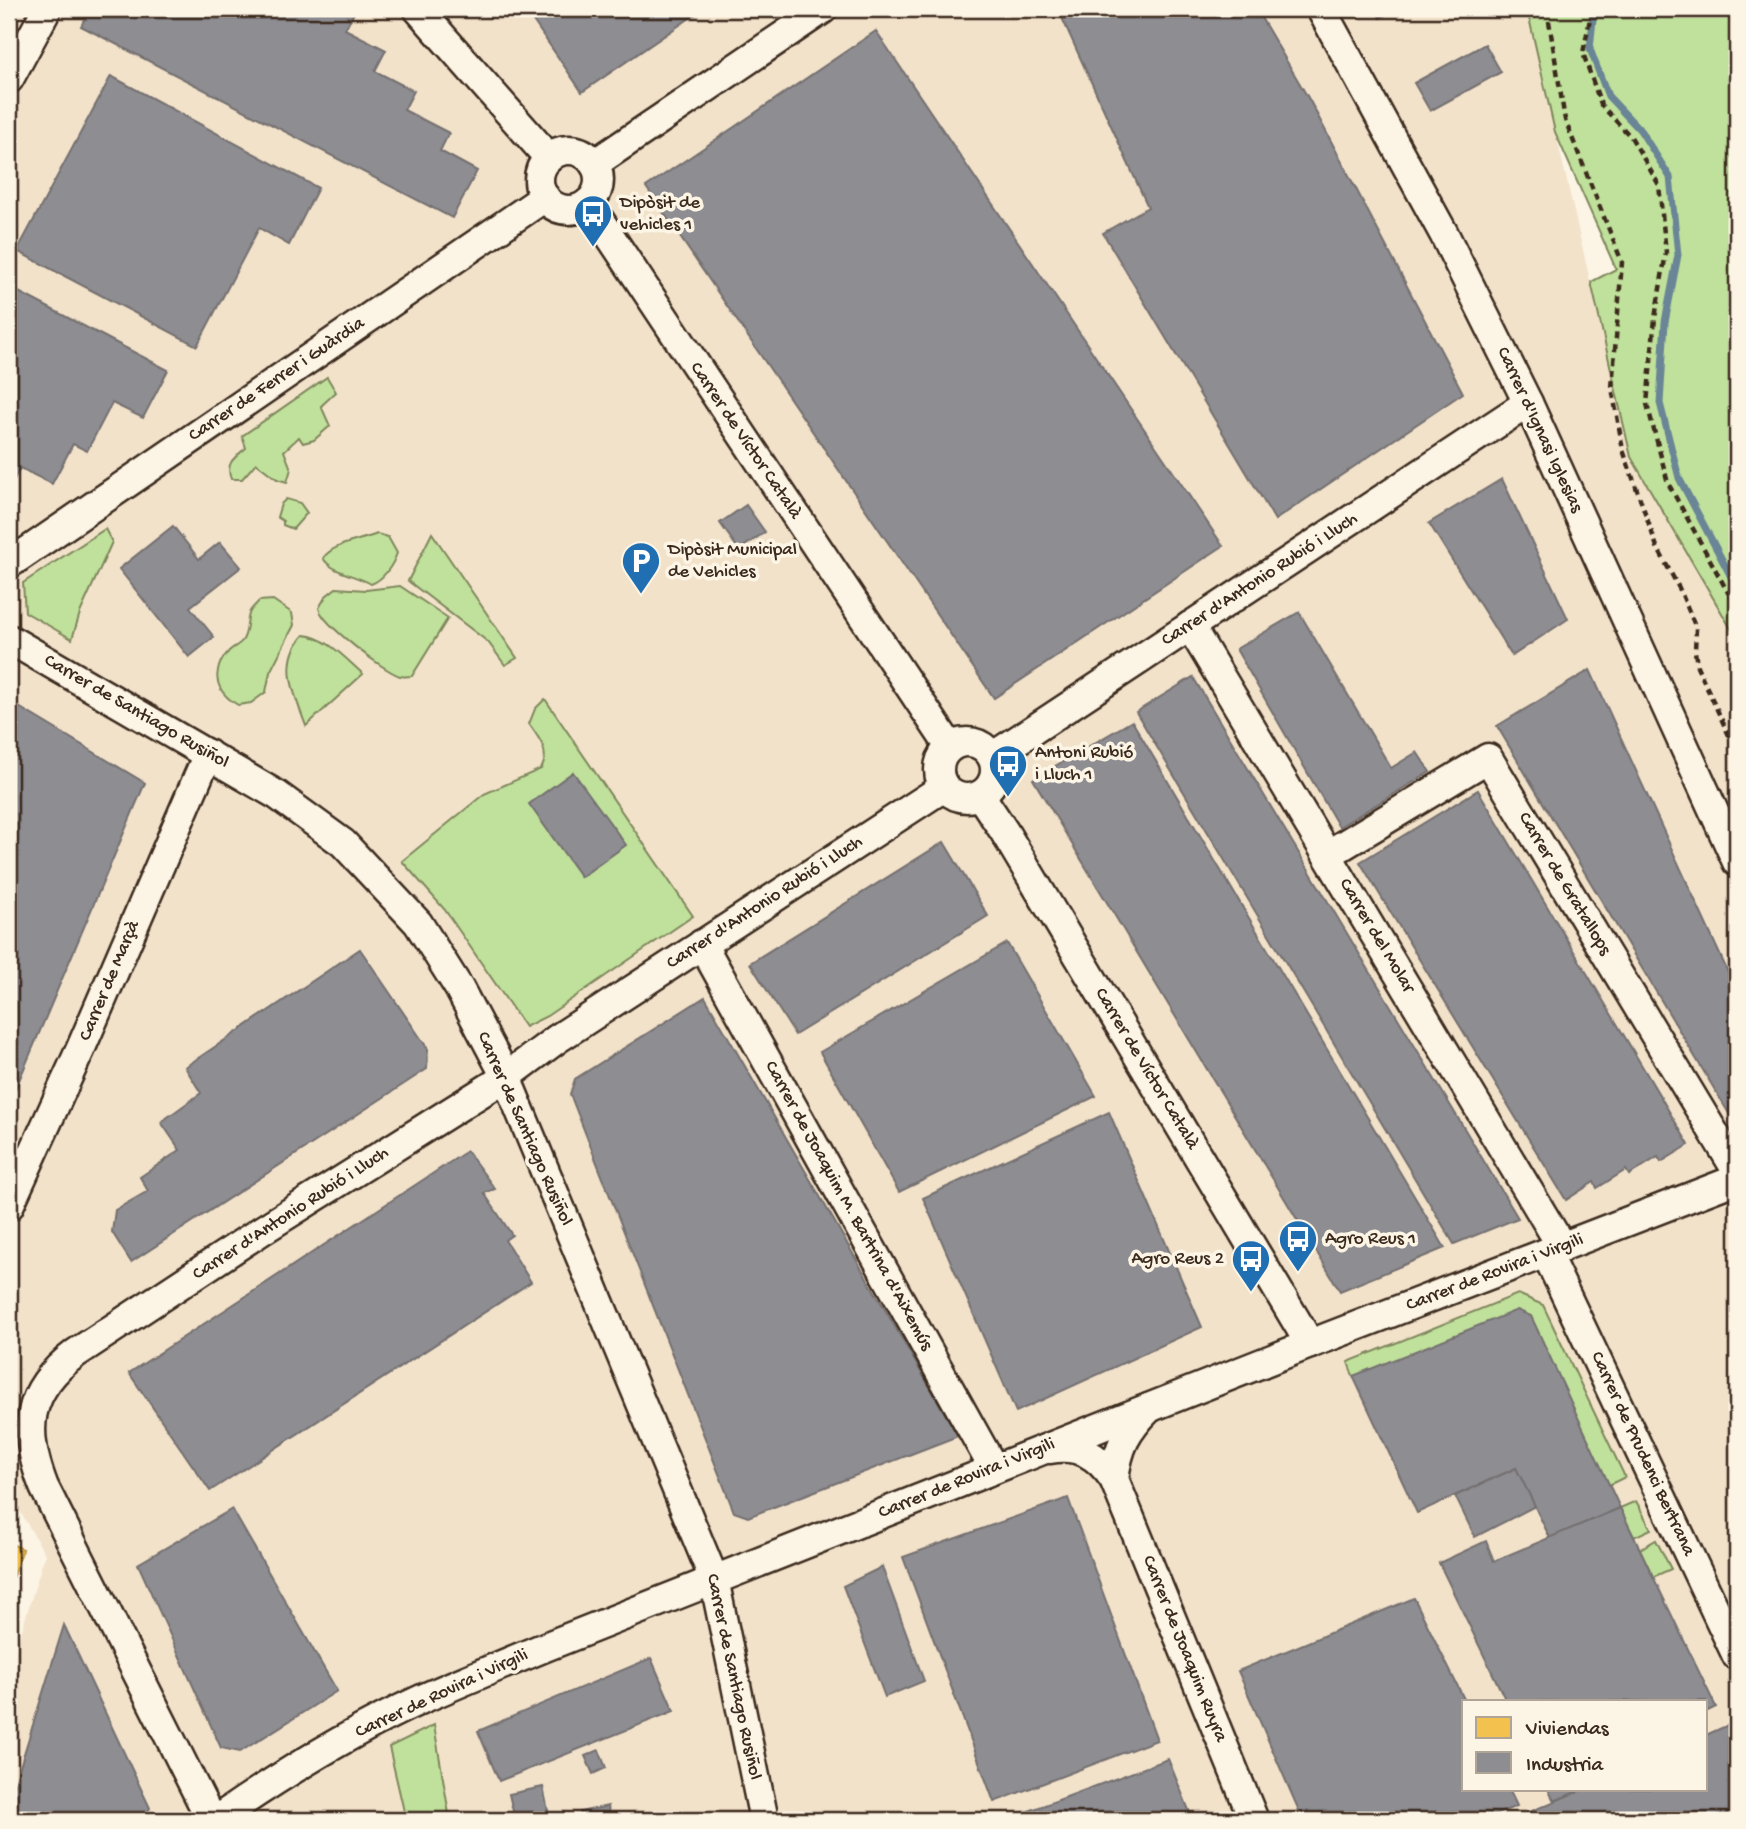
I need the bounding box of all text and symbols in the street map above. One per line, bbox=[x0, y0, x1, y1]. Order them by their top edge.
place label: Dipòsit de vehicles 1 bbox=[618, 192, 700, 237]
bus stop icon: Dipòsit de vehicles 1 bbox=[572, 193, 614, 248]
street label: Carrer de Ferrer i Guàrdia bbox=[185, 312, 371, 448]
street label: Carrer d'Ignasi Iglesias bbox=[1491, 344, 1588, 517]
street label: Carrer de Víctor Català bbox=[684, 358, 807, 525]
street label: Carrer d'Antonio Rubió i Lluch bbox=[1158, 508, 1362, 652]
place label: Dipòsit Municipal de Vehicles bbox=[666, 539, 797, 584]
parking icon: Dipòsit Municipal de Vehicles bbox=[620, 540, 662, 595]
street label: Carrer de Santiago Rusiñol bbox=[39, 650, 233, 774]
place label: Antoni Rubió i Lluch 1 bbox=[1035, 742, 1134, 787]
bus stop icon: Antoni Rubió i Lluch 1 bbox=[987, 743, 1029, 798]
street label: Carrer de Gratallops bbox=[1512, 808, 1616, 961]
street label: Carrer d'Antonio Rubió i Lluch bbox=[663, 831, 867, 975]
street label: Carrer del Molar bbox=[1333, 875, 1420, 999]
street label: Carrer de Marçà bbox=[74, 916, 146, 1045]
street label: Carrer de Víctor Català bbox=[1089, 984, 1204, 1155]
street label: Carrer de Santiago Rusiñol bbox=[471, 1028, 577, 1230]
street label: Carrer de Joaquim M. Bartrina d'Aixemús bbox=[759, 1057, 938, 1356]
street label: Carrer d'Antonio Rubió i Lluch bbox=[189, 1142, 393, 1286]
bus stop icon: Agro Reus 1 bbox=[1277, 1218, 1319, 1273]
place label: Agro Reus 1 bbox=[1325, 1228, 1416, 1251]
street label: Carrer de Rovira i Virgili bbox=[1403, 1229, 1587, 1317]
bus stop icon: Agro Reus 2 bbox=[1230, 1238, 1272, 1293]
place label: Agro Reus 2 bbox=[1131, 1248, 1224, 1271]
street label: Carrer de Prudenci Bertrana bbox=[1584, 1348, 1700, 1561]
street label: Carrer de Rovira i Virgili bbox=[875, 1433, 1059, 1525]
street label: Carrer de Joaquim Ruyra bbox=[1136, 1552, 1233, 1747]
street label: Carrer de Santiago Rusiñol bbox=[700, 1572, 766, 1782]
street label: Carrer de Rovira i Virgili bbox=[352, 1644, 532, 1744]
legend bbox=[1462, 1700, 1708, 1790]
text: Viviendas bbox=[1525, 1718, 1610, 1743]
text: Industria bbox=[1526, 1754, 1604, 1779]

